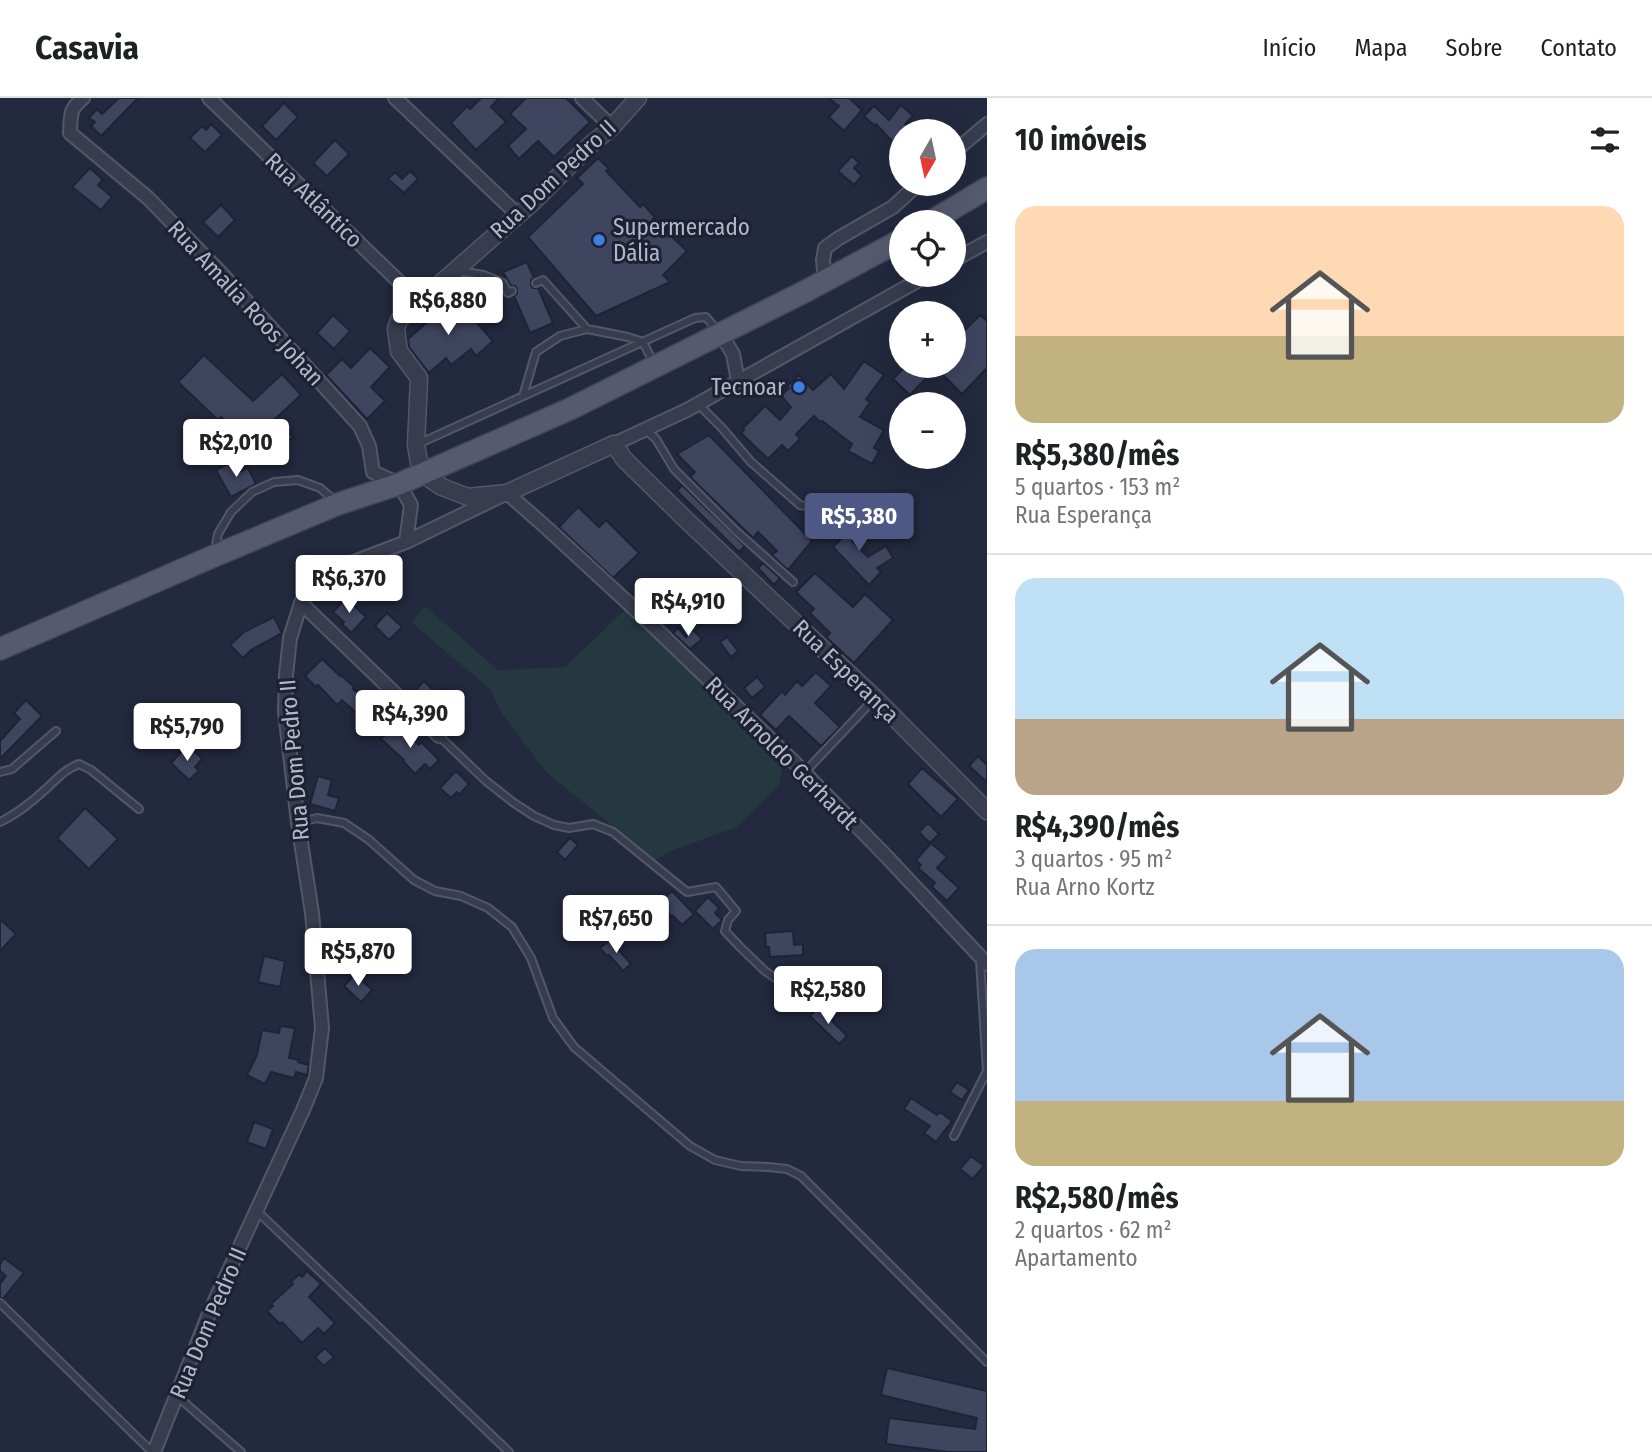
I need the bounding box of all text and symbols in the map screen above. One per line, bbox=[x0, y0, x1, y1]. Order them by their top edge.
text: Casavia bbox=[35, 28, 139, 68]
text: Início bbox=[1263, 34, 1316, 62]
text: Mapa bbox=[1354, 34, 1408, 62]
text: Sobre bbox=[1446, 34, 1502, 62]
text: Contato bbox=[1540, 34, 1617, 62]
street label: Rua Dom Pedro II bbox=[484, 114, 622, 244]
north arrow bbox=[889, 119, 966, 196]
map controls bbox=[889, 119, 966, 469]
icon: filters bbox=[1586, 121, 1624, 159]
text: 10 imóveis bbox=[1015, 122, 1147, 158]
street label: Rua Atlântico bbox=[259, 147, 369, 253]
button: locate bbox=[889, 210, 966, 287]
place label: Supermercado Dália bbox=[613, 213, 750, 267]
street label: Rua Amalia Roos Johan bbox=[162, 214, 330, 392]
marker: Supermercado Dália bbox=[591, 232, 607, 248]
icon: home bbox=[1257, 252, 1383, 378]
pin: R$6,880 bbox=[383, 278, 513, 337]
text: R$6,880 bbox=[409, 286, 487, 314]
button: + bbox=[889, 301, 966, 378]
place label: Tecnoar bbox=[711, 373, 785, 401]
marker: Tecnoar bbox=[791, 379, 807, 395]
button: − bbox=[889, 392, 966, 469]
pin: R$2,010 bbox=[171, 420, 301, 479]
text: R$2,010 bbox=[199, 428, 273, 456]
text: R$5,380/mês bbox=[1015, 437, 1179, 473]
text: 5 quartos · 153 m² bbox=[1015, 473, 1180, 501]
pin: R$5,380 bbox=[794, 494, 924, 553]
text: Rua Esperança bbox=[1015, 501, 1152, 529]
text: R$5,380 bbox=[821, 502, 897, 530]
pin: R$6,370 bbox=[284, 556, 414, 615]
text: R$6,370 bbox=[312, 564, 386, 592]
pin: R$4,910 bbox=[623, 578, 753, 638]
text: R$4,910 bbox=[651, 587, 725, 615]
street label: Rua Esperança bbox=[787, 613, 905, 729]
icon: home bbox=[1257, 624, 1383, 750]
street label: Rua Arnoldo Gerhardt bbox=[700, 671, 865, 836]
street label: Rua Dom Pedro II bbox=[273, 678, 315, 842]
pin: R$4,390 bbox=[345, 690, 475, 750]
text: R$4,390 bbox=[372, 699, 448, 727]
pin: R$5,790 bbox=[122, 704, 252, 763]
text: R$5,790 bbox=[150, 712, 224, 740]
text: R$4,390/mês bbox=[1015, 809, 1179, 845]
text: 3 quartos · 95 m² bbox=[1015, 845, 1172, 873]
text: Rua Arno Kortz bbox=[1015, 873, 1155, 901]
pin: R$7,650 bbox=[551, 896, 681, 955]
text: R$7,650 bbox=[579, 904, 653, 932]
pin: R$5,870 bbox=[293, 928, 423, 988]
text: R$5,870 bbox=[321, 937, 395, 965]
pin: R$2,580 bbox=[763, 967, 893, 1026]
text: R$2,580 bbox=[790, 975, 866, 1003]
icon: home bbox=[1257, 995, 1383, 1121]
text: R$2,580/mês bbox=[1015, 1180, 1179, 1216]
text: 2 quartos · 62 m² bbox=[1015, 1216, 1172, 1244]
street label: Rua Dom Pedro II bbox=[164, 1243, 252, 1403]
text: Apartamento bbox=[1015, 1244, 1138, 1272]

